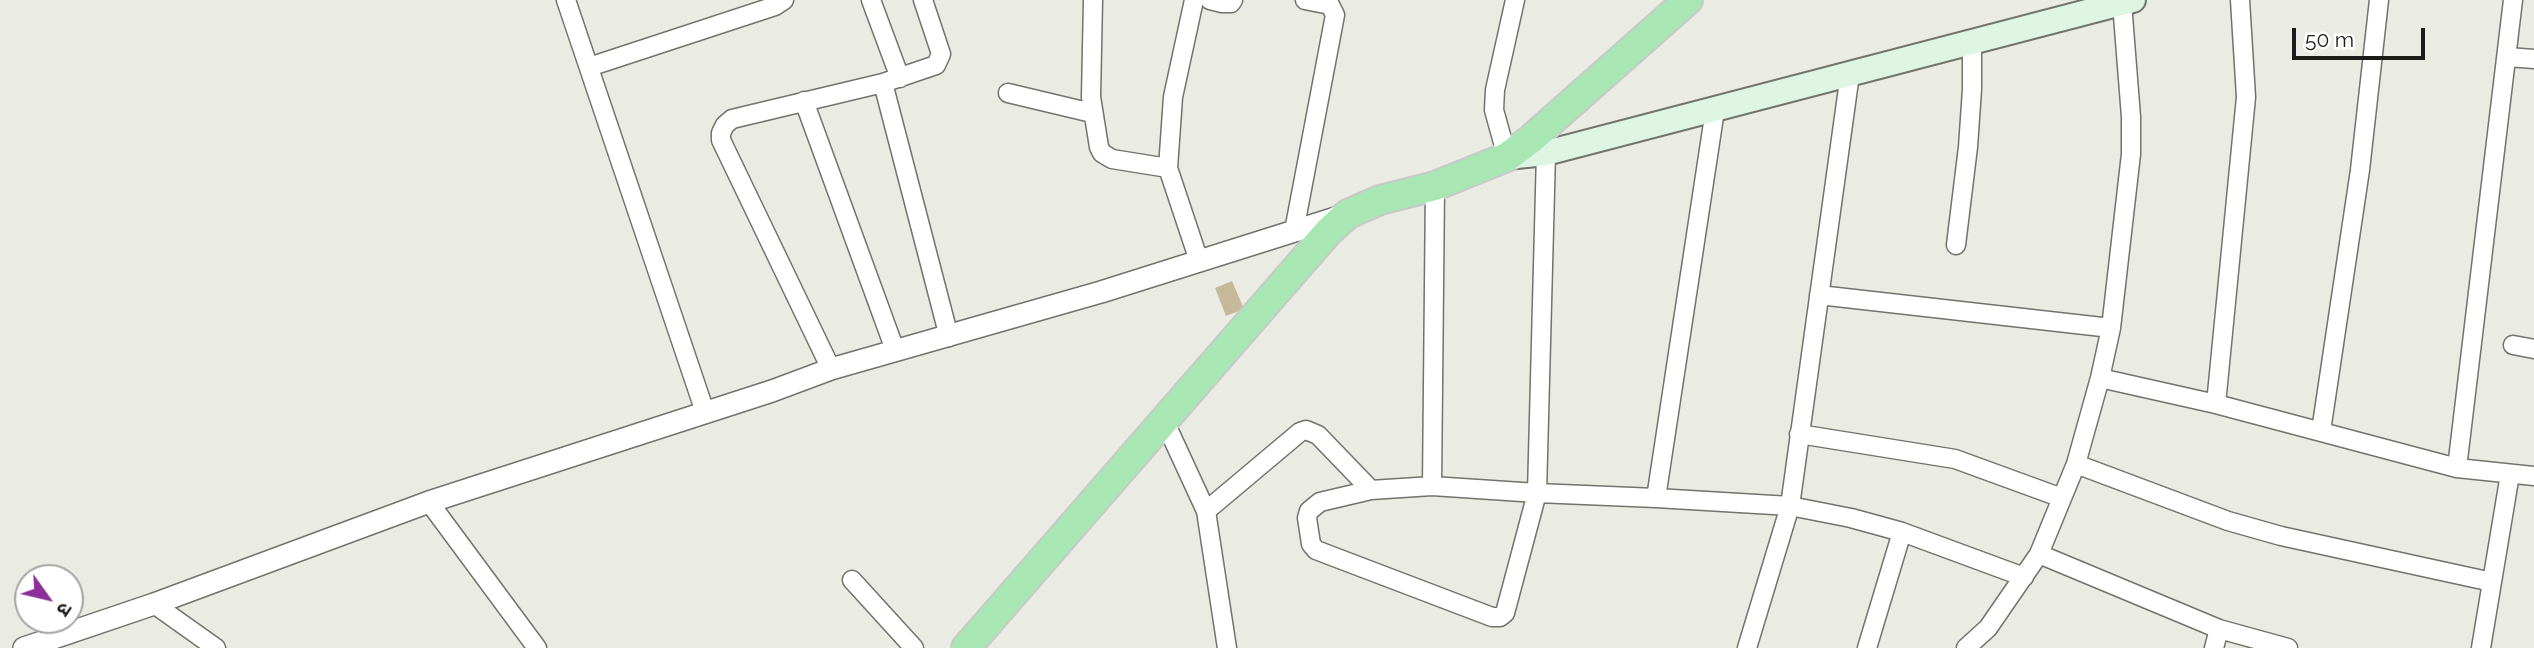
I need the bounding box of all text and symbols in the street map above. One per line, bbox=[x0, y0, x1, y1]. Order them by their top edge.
scale bar bbox=[2296, 14, 2429, 58]
text: 50 m bbox=[2305, 27, 2354, 52]
north arrow bbox=[14, 564, 84, 634]
text: उ bbox=[53, 599, 77, 620]

